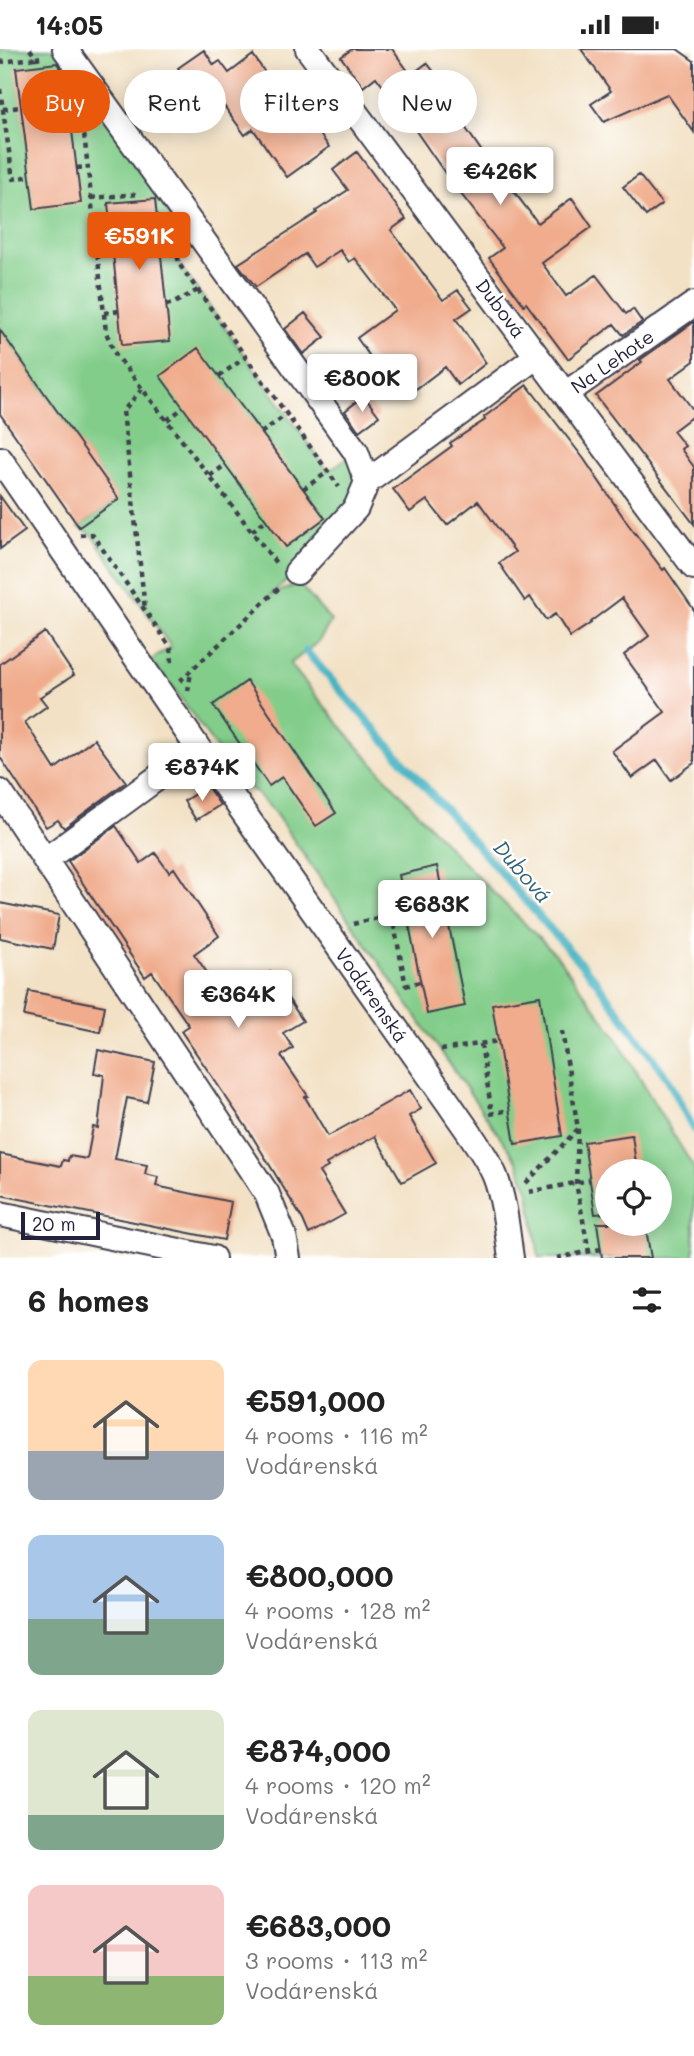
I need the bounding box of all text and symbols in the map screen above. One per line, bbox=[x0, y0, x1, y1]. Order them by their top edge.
text: 14:05 bbox=[35, 8, 103, 42]
chip: Buy bbox=[21, 70, 110, 133]
chip: Rent bbox=[124, 70, 226, 133]
chip: Filters bbox=[240, 70, 364, 133]
chip: New bbox=[378, 70, 477, 133]
pin: €426K bbox=[451, 148, 549, 207]
text: €426K bbox=[462, 155, 538, 185]
pin: €591K bbox=[90, 213, 188, 272]
text: €591K bbox=[103, 220, 175, 250]
street label: Dubová bbox=[471, 273, 531, 343]
street label: Na Lehote bbox=[566, 323, 658, 399]
pin: €800K bbox=[313, 355, 411, 414]
text: €800K bbox=[323, 362, 401, 392]
pin: €874K bbox=[153, 743, 251, 803]
text: €874K bbox=[164, 751, 240, 781]
water label: Dubová bbox=[488, 834, 558, 908]
pin: €683K bbox=[383, 881, 481, 940]
text: €683K bbox=[394, 888, 470, 918]
street label: Vodárenská bbox=[330, 943, 414, 1047]
pin: €364K bbox=[189, 971, 287, 1030]
text: €364K bbox=[200, 978, 276, 1008]
map controls bbox=[595, 1159, 672, 1236]
button: locate bbox=[595, 1159, 672, 1236]
scale bar bbox=[21, 1209, 100, 1241]
text: 20 m bbox=[32, 1211, 76, 1236]
text: 6 homes bbox=[28, 1280, 149, 1320]
icon: filters bbox=[628, 1281, 666, 1319]
text: €591,000 bbox=[245, 1380, 385, 1420]
icon: home bbox=[84, 1388, 168, 1472]
text: 4 rooms · 116 m² bbox=[245, 1420, 428, 1450]
text: Vodárenská bbox=[245, 1450, 379, 1480]
text: €800,000 bbox=[245, 1555, 394, 1595]
icon: home bbox=[84, 1563, 168, 1647]
text: 4 rooms · 128 m² bbox=[245, 1595, 430, 1625]
text: Vodárenská bbox=[245, 1625, 379, 1655]
text: €874,000 bbox=[245, 1730, 391, 1770]
icon: home bbox=[84, 1738, 168, 1822]
text: 4 rooms · 120 m² bbox=[245, 1770, 431, 1800]
text: Vodárenská bbox=[245, 1800, 379, 1830]
text: €683,000 bbox=[245, 1905, 391, 1945]
icon: home bbox=[84, 1913, 168, 1997]
text: 3 rooms · 113 m² bbox=[245, 1945, 427, 1975]
text: Vodárenská bbox=[245, 1975, 379, 2005]

